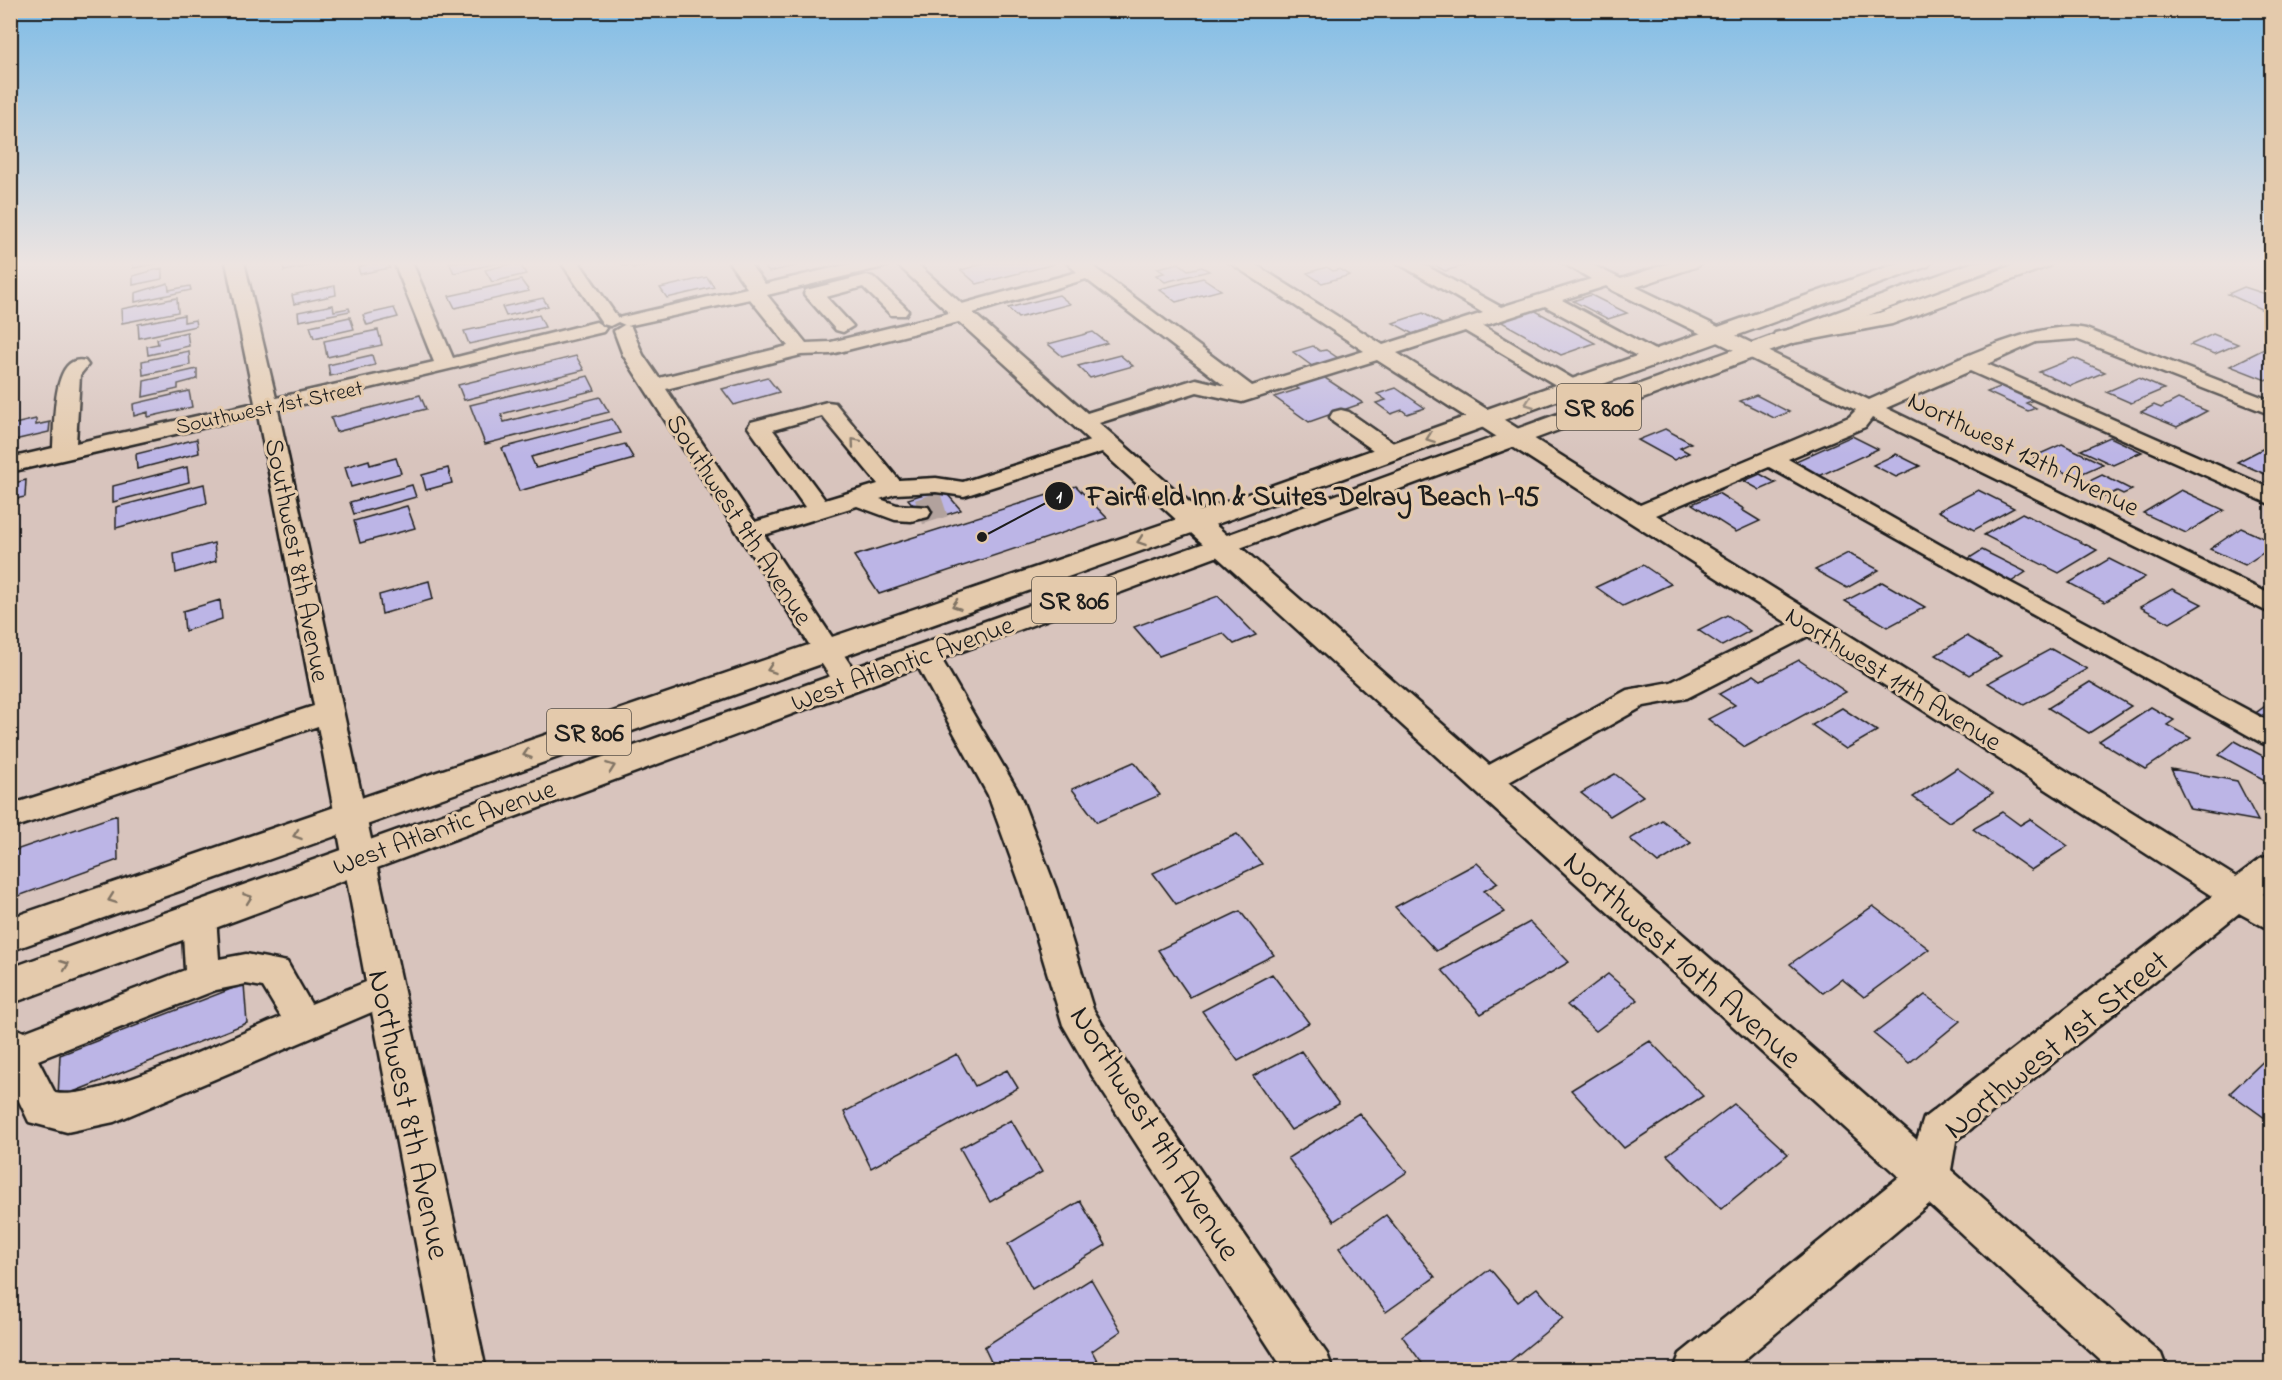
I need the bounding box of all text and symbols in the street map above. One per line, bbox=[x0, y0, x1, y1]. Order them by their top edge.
street label: Southwest 1st Street bbox=[173, 373, 367, 444]
street label: Northwest 12th Avenue bbox=[1901, 382, 2146, 529]
road number: SR 806 bbox=[1557, 384, 1641, 430]
one-way arrow bbox=[1524, 395, 1535, 408]
street label: Southwest 9th Avenue bbox=[655, 407, 822, 635]
one-way arrow bbox=[1426, 431, 1436, 444]
street label: Southwest 8th Avenue bbox=[253, 435, 338, 687]
one-way arrow bbox=[852, 438, 863, 449]
callout: Fairfield Inn & Suites Delray Beach I-95 bbox=[1044, 473, 1551, 519]
text: Fairfield Inn & Suites Delray Beach I-95 bbox=[1084, 478, 1540, 519]
text: 1 bbox=[1056, 485, 1062, 511]
one-way arrow bbox=[1136, 534, 1147, 546]
road number: SR 806 bbox=[1032, 577, 1116, 623]
one-way arrow bbox=[951, 597, 962, 610]
street label: Northwest 11th Avenue bbox=[1777, 598, 2009, 763]
street label: West Atlantic Avenue bbox=[786, 607, 1020, 724]
one-way arrow bbox=[766, 661, 777, 674]
road number: SR 806 bbox=[547, 709, 631, 755]
one-way arrow bbox=[522, 746, 533, 759]
one-way arrow bbox=[605, 762, 616, 775]
street label: West Atlantic Avenue bbox=[328, 771, 562, 888]
one-way arrow bbox=[292, 827, 303, 840]
street label: Northwest 10th Avenue bbox=[1551, 840, 1812, 1082]
one-way arrow bbox=[108, 891, 118, 904]
one-way arrow bbox=[243, 893, 253, 906]
street label: Northwest 1st Street bbox=[1934, 940, 2181, 1152]
one-way arrow bbox=[60, 960, 70, 973]
street label: Northwest 8th Avenue bbox=[353, 966, 461, 1264]
street label: Northwest 9th Avenue bbox=[1056, 997, 1252, 1271]

